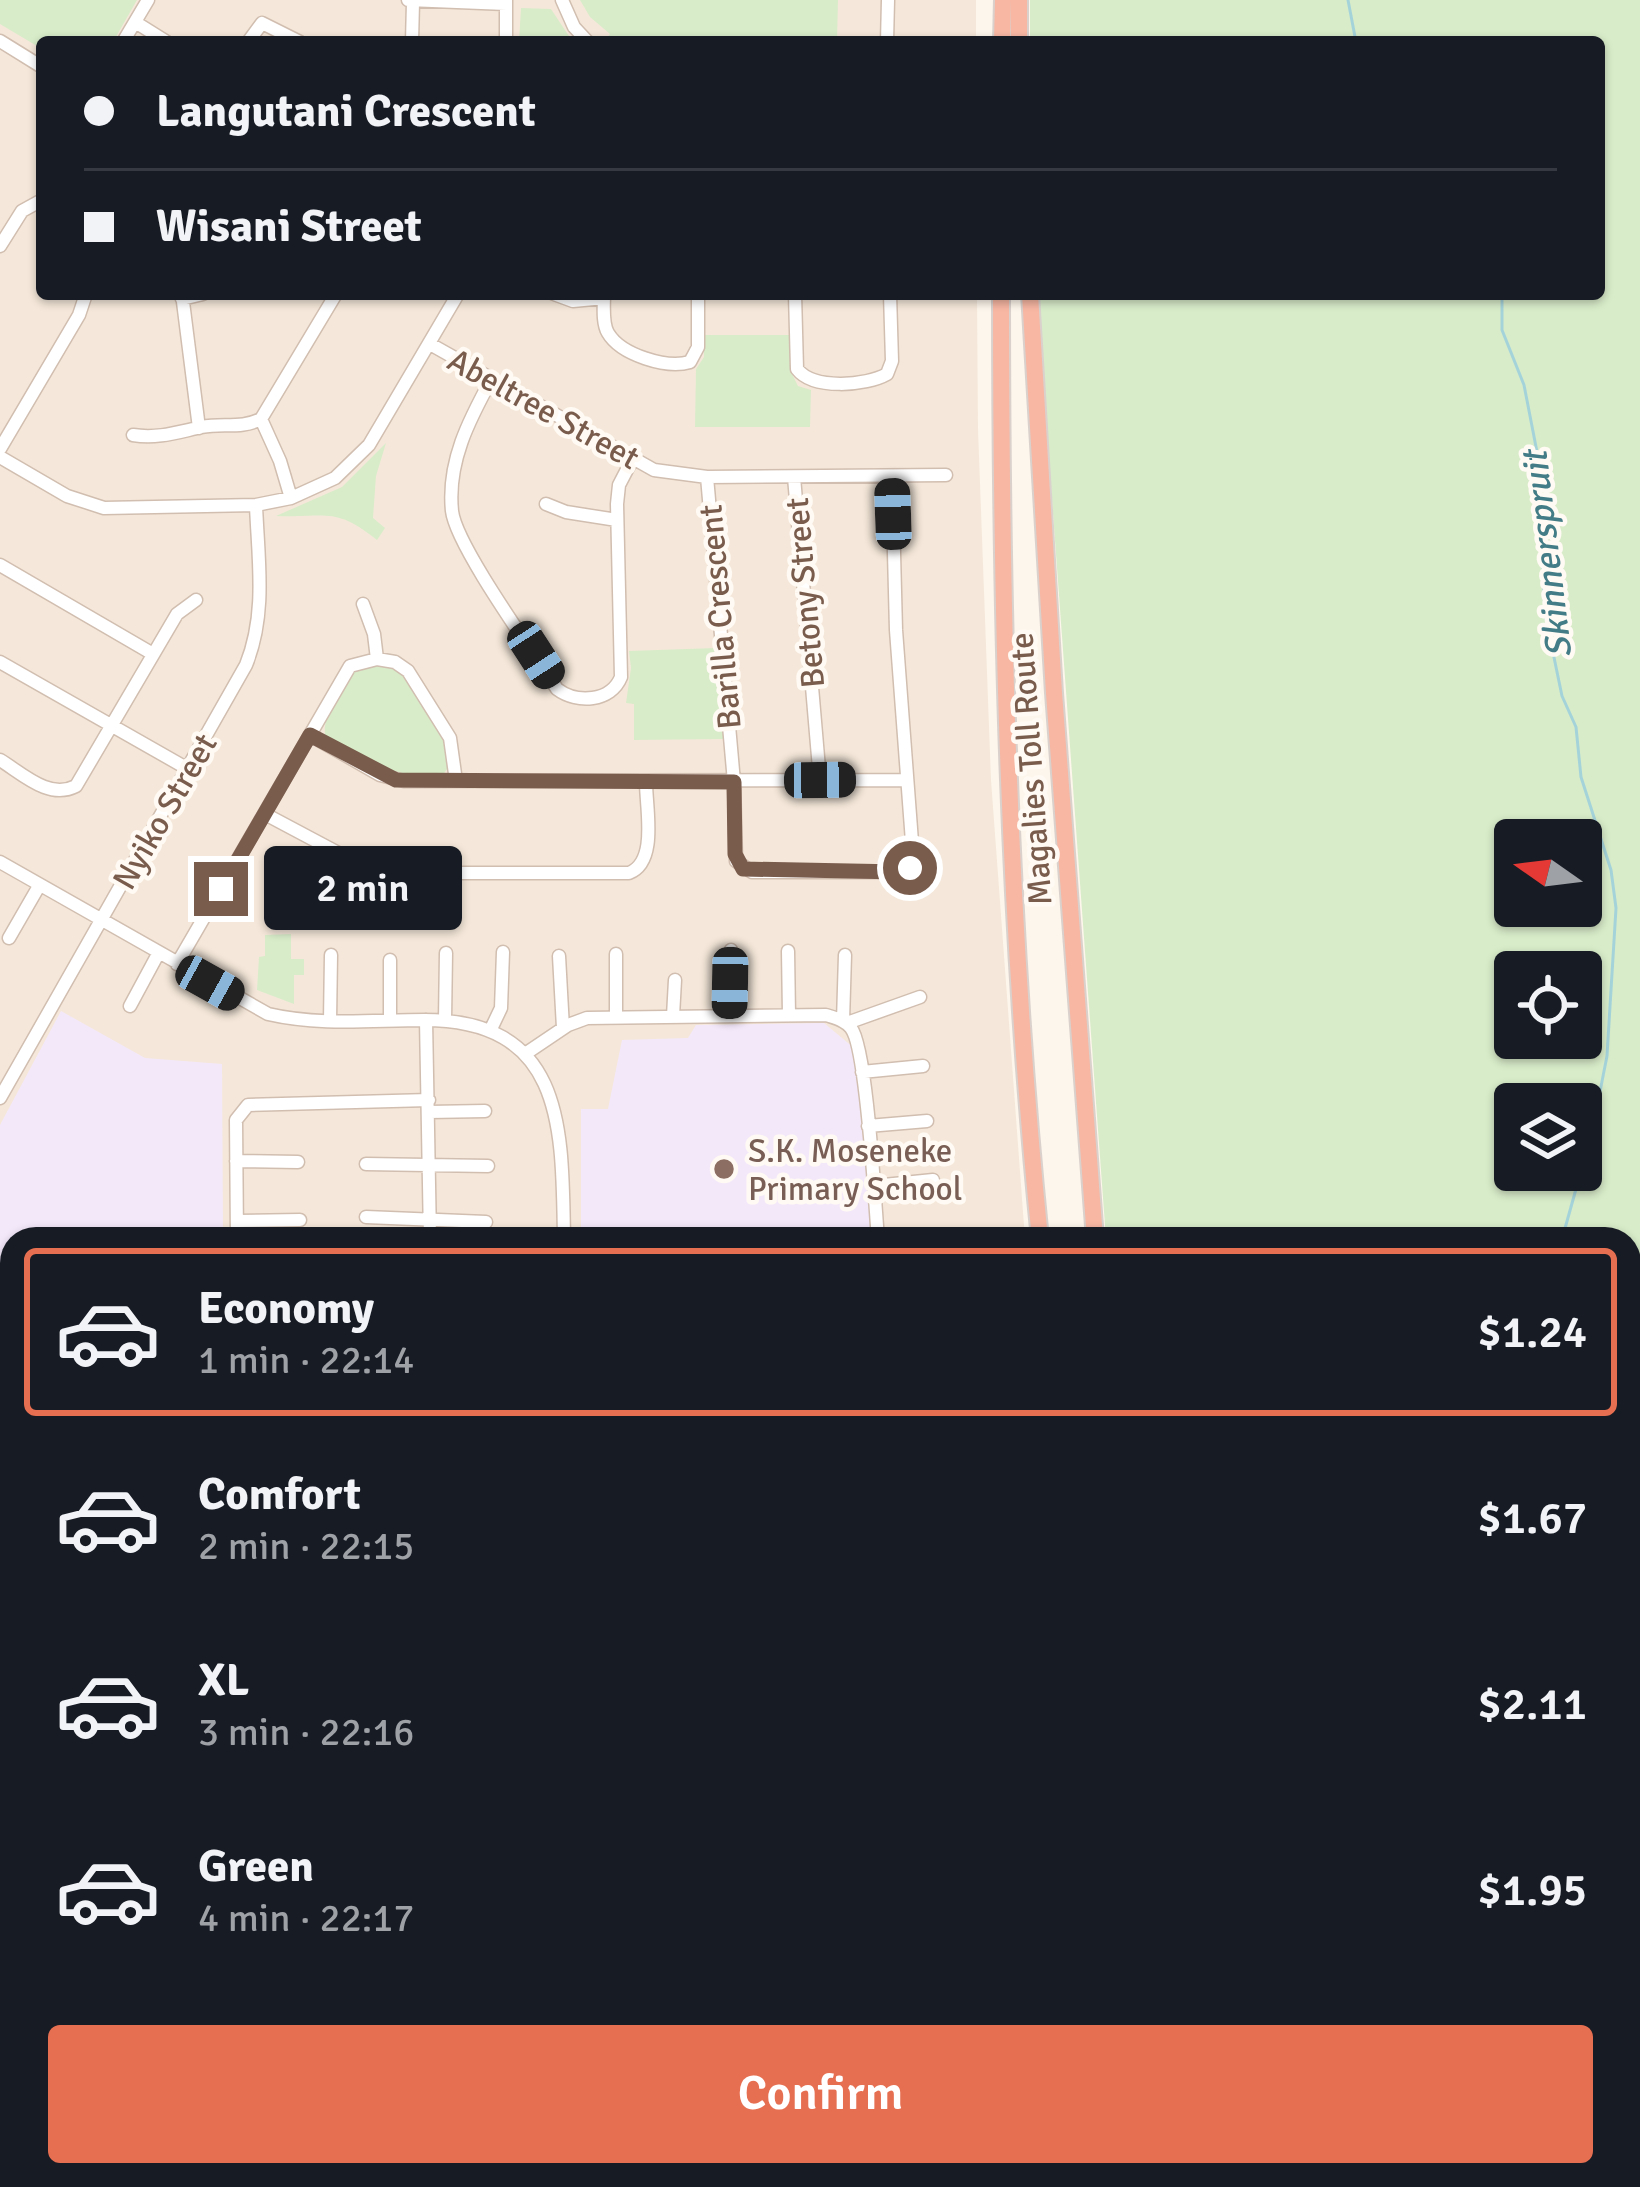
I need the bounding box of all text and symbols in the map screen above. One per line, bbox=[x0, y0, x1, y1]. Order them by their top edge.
text: Langutani Crescent bbox=[156, 84, 536, 139]
text: Wisani Street bbox=[156, 199, 422, 254]
street label: Abeltree Street bbox=[440, 340, 646, 479]
water label: Skinnerspruit bbox=[1512, 445, 1582, 661]
car bbox=[874, 477, 912, 551]
street label: Betony Street bbox=[777, 496, 834, 690]
street label: Barilla Crescent bbox=[690, 503, 751, 731]
car bbox=[501, 615, 571, 695]
street label: Magalies Toll Route bbox=[1002, 631, 1061, 907]
street label: Nyiko Street bbox=[104, 726, 226, 897]
car bbox=[784, 761, 856, 799]
north arrow bbox=[1494, 819, 1602, 927]
map controls bbox=[1494, 819, 1602, 1191]
route start bbox=[883, 841, 937, 895]
callout: 2 min bbox=[263, 847, 461, 931]
route end bbox=[194, 862, 248, 916]
text: 2 min bbox=[316, 864, 410, 912]
car bbox=[711, 947, 749, 1019]
car bbox=[170, 950, 250, 1016]
button: locate bbox=[1494, 951, 1602, 1059]
button: layers bbox=[1494, 1083, 1602, 1191]
place label: S.K. Moseneke Primary School bbox=[748, 1131, 962, 1210]
marker: S.K. Moseneke Primary School bbox=[711, 1156, 737, 1182]
icon: car bbox=[54, 1278, 162, 1386]
text: Economy bbox=[198, 1281, 374, 1336]
text: $1.24 bbox=[1477, 1305, 1587, 1360]
text: 1 min · 22:14 bbox=[198, 1336, 414, 1384]
icon: car bbox=[54, 1464, 162, 1572]
text: Comfort bbox=[198, 1467, 361, 1522]
text: $1.67 bbox=[1477, 1491, 1587, 1546]
text: 2 min · 22:15 bbox=[198, 1522, 414, 1570]
icon: car bbox=[54, 1650, 162, 1758]
text: XL bbox=[198, 1653, 249, 1708]
text: $2.11 bbox=[1477, 1677, 1587, 1732]
text: 3 min · 22:16 bbox=[198, 1708, 414, 1756]
icon: car bbox=[54, 1836, 162, 1944]
text: Green bbox=[198, 1839, 314, 1894]
text: $1.95 bbox=[1477, 1863, 1587, 1918]
text: 4 min · 22:17 bbox=[198, 1894, 414, 1942]
button: Confirm bbox=[48, 2025, 1593, 2163]

